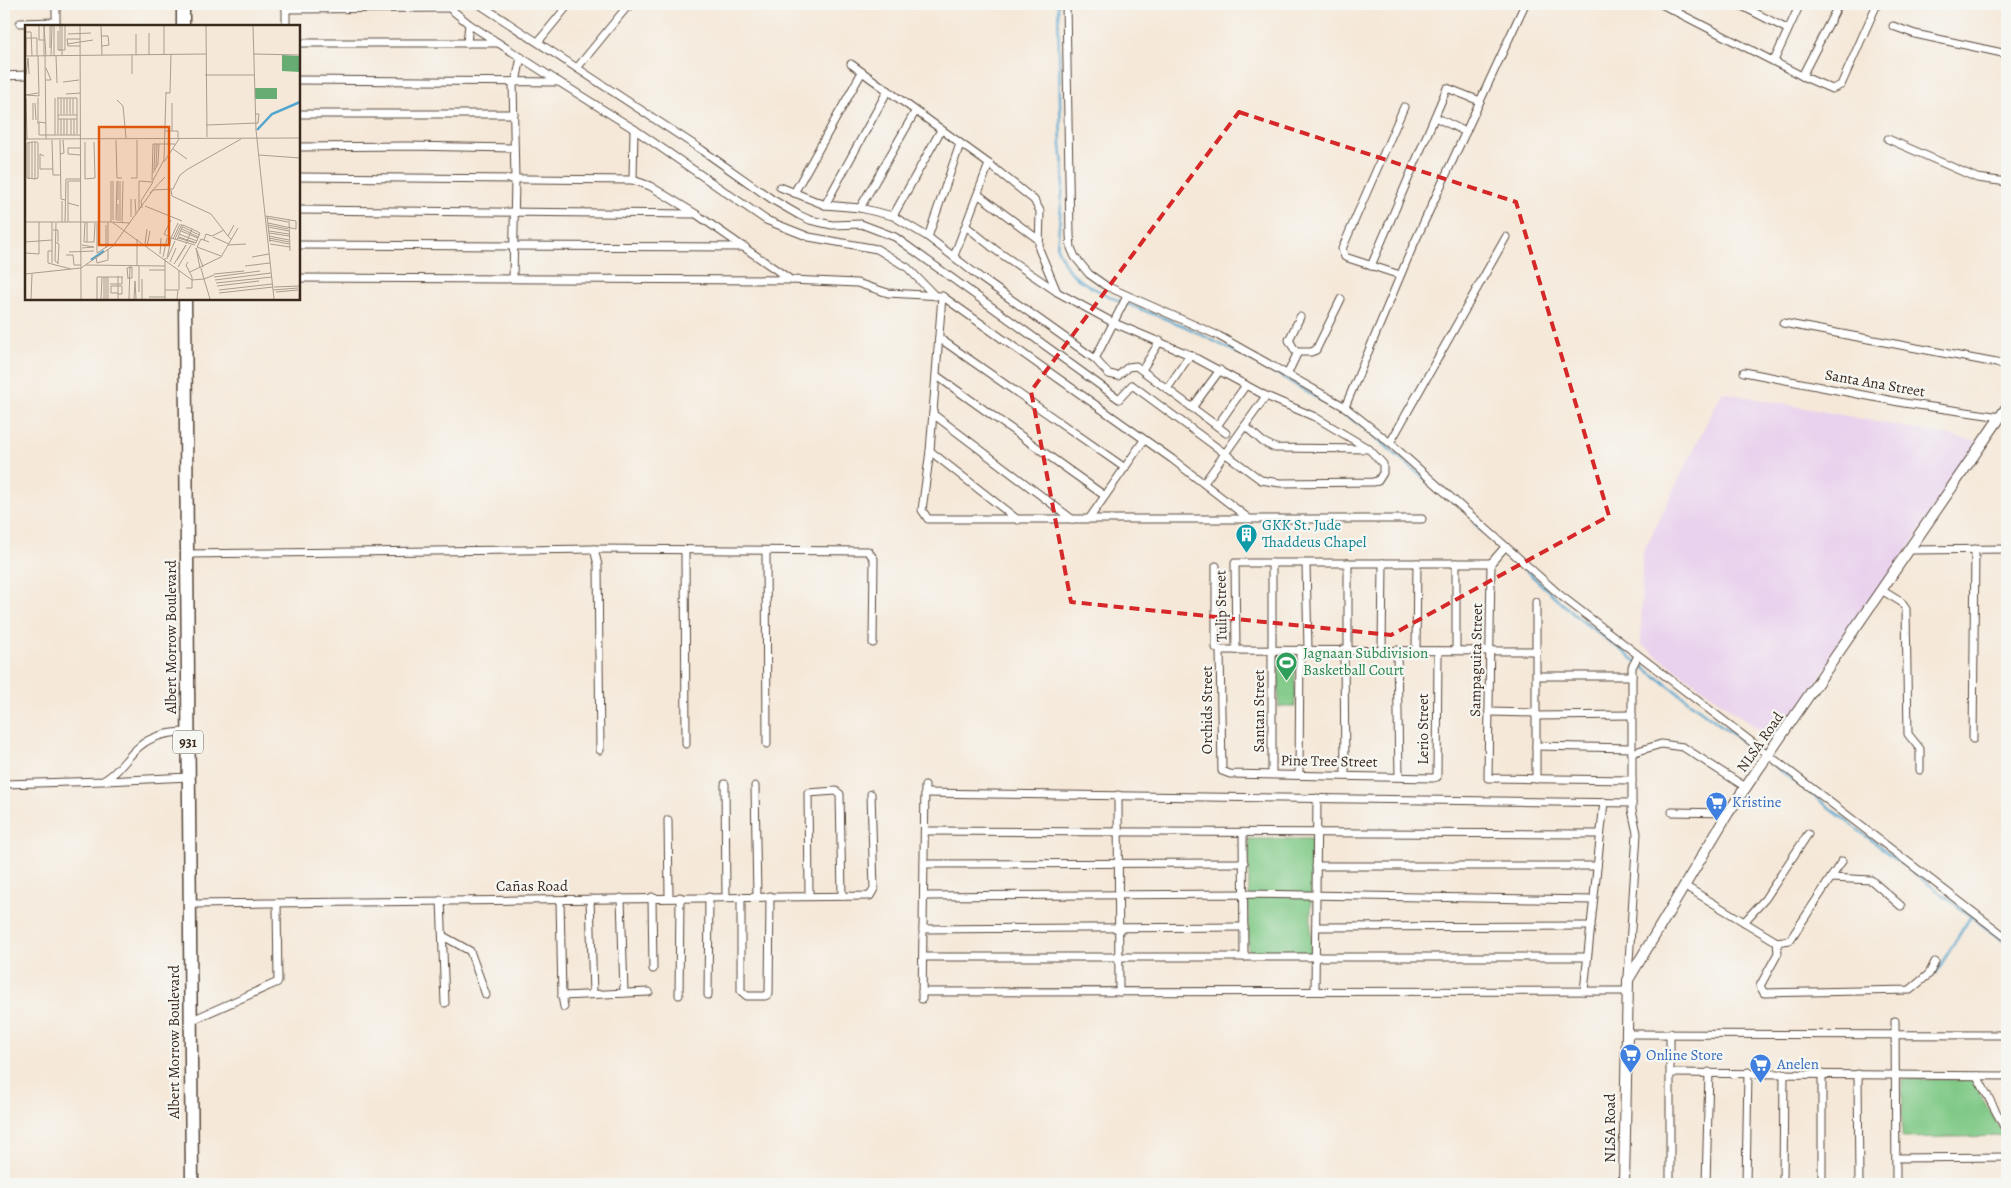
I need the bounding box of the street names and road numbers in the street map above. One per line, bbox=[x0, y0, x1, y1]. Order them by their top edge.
street label: Santa Ana Street bbox=[1823, 364, 1927, 402]
street label: Albert Morrow Boulevard bbox=[161, 559, 181, 715]
street label: Tulip Street bbox=[1210, 570, 1232, 642]
street label: Sampaguita Street bbox=[1465, 603, 1487, 717]
street label: Orchids Street bbox=[1197, 666, 1217, 754]
street label: Santan Street bbox=[1249, 670, 1269, 752]
street label: Lerio Street bbox=[1413, 693, 1433, 765]
street label: NLSA Road bbox=[1732, 707, 1789, 776]
road number: 931 bbox=[173, 730, 203, 754]
street label: Pine Tree Street bbox=[1280, 750, 1378, 772]
street label: Cañas Road bbox=[496, 876, 569, 896]
street label: Albert Morrow Boulevard bbox=[164, 964, 184, 1120]
street label: NLSA Road bbox=[1600, 1092, 1620, 1163]

